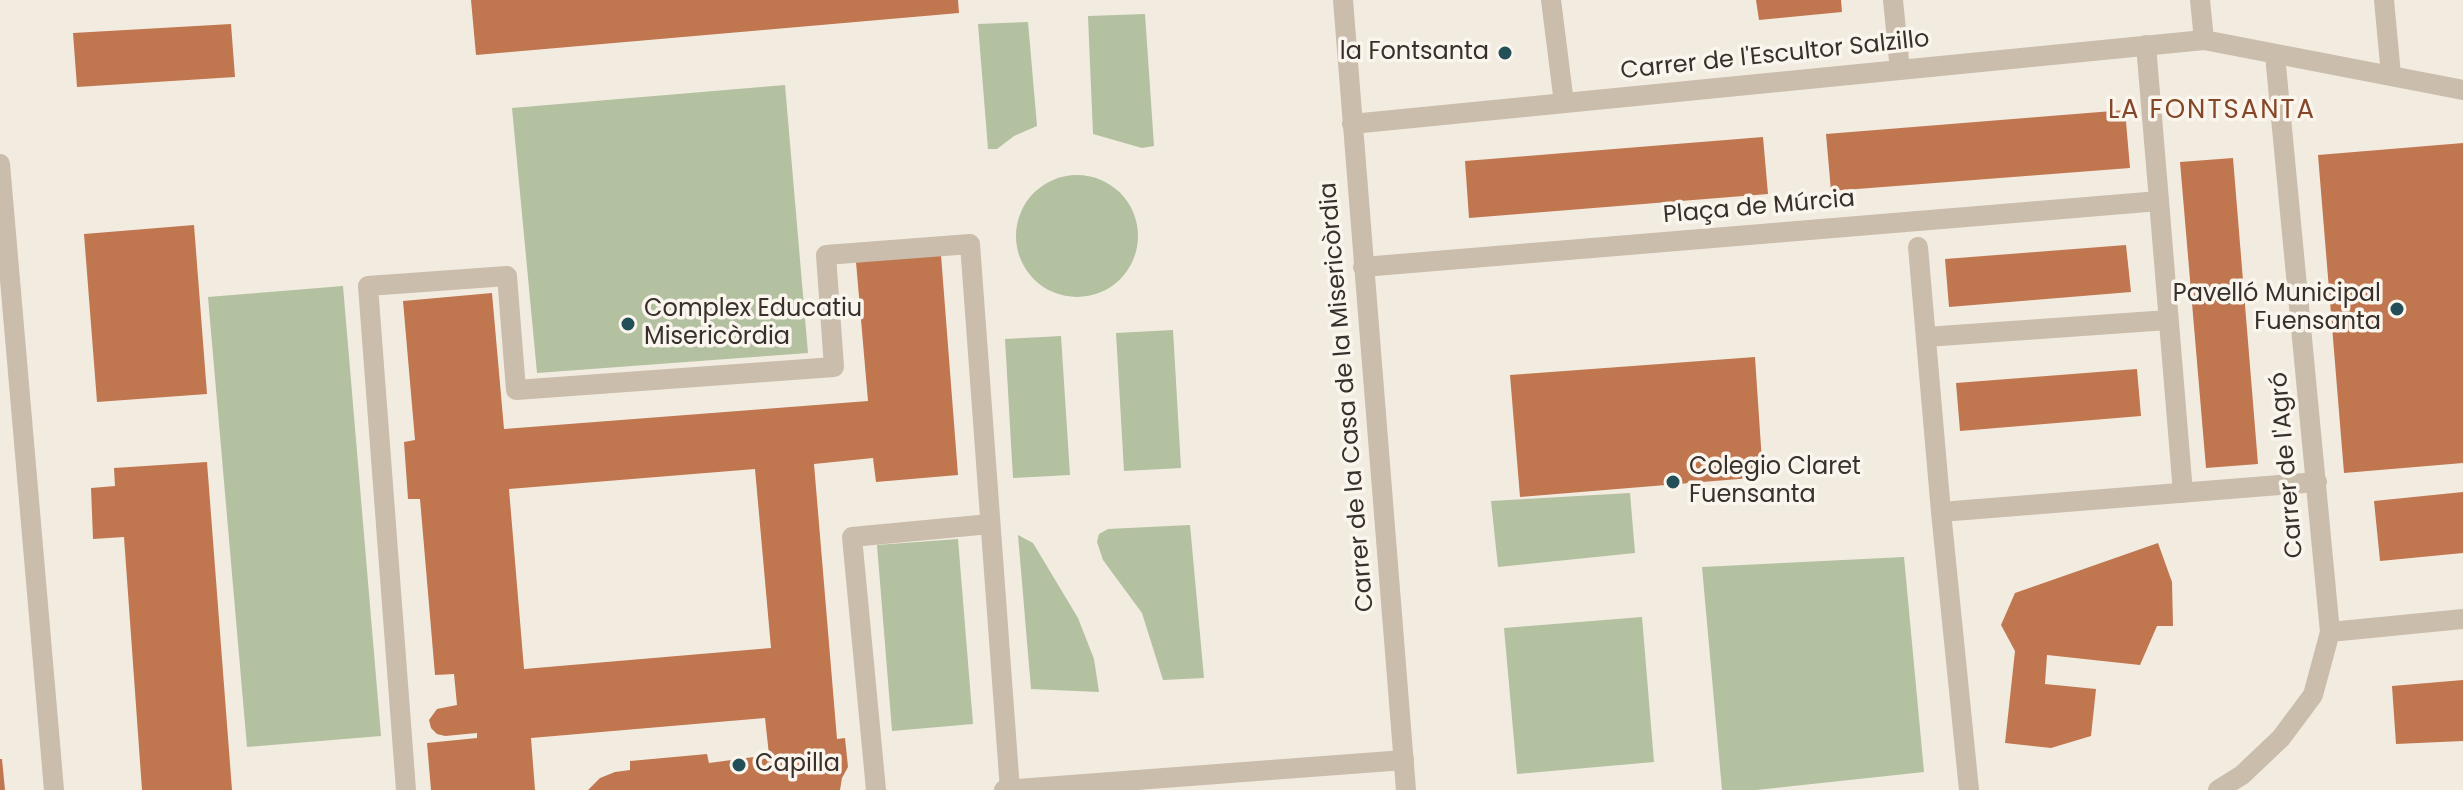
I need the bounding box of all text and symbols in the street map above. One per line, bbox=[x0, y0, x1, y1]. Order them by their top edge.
street label: Carrer de l'Escultor Salzillo bbox=[1619, 25, 1931, 87]
place label: la Fontsanta bbox=[1340, 39, 1489, 67]
marker: la Fontsanta bbox=[1496, 44, 1514, 62]
district label: LA FONTSANTA bbox=[2108, 95, 2316, 127]
street label: Carrer de la Casa de la Misericòrdia bbox=[1315, 181, 1381, 613]
street label: Plaça de Múrcia bbox=[1662, 185, 1856, 231]
place label: Pavelló Municipal Fuensanta bbox=[2173, 281, 2381, 337]
place label: Complex Educatiu Misericòrdia bbox=[644, 296, 862, 352]
marker: Pavelló Municipal Fuensanta bbox=[2388, 300, 2406, 318]
marker: Complex Educatiu Misericòrdia bbox=[619, 315, 637, 333]
street label: Carrer de l'Agró bbox=[2266, 371, 2310, 559]
place label: Colegio Claret Fuensanta bbox=[1689, 454, 1861, 510]
marker: Colegio Claret Fuensanta bbox=[1664, 473, 1682, 491]
place label: Capilla bbox=[755, 751, 840, 779]
marker: Capilla bbox=[730, 756, 748, 774]

